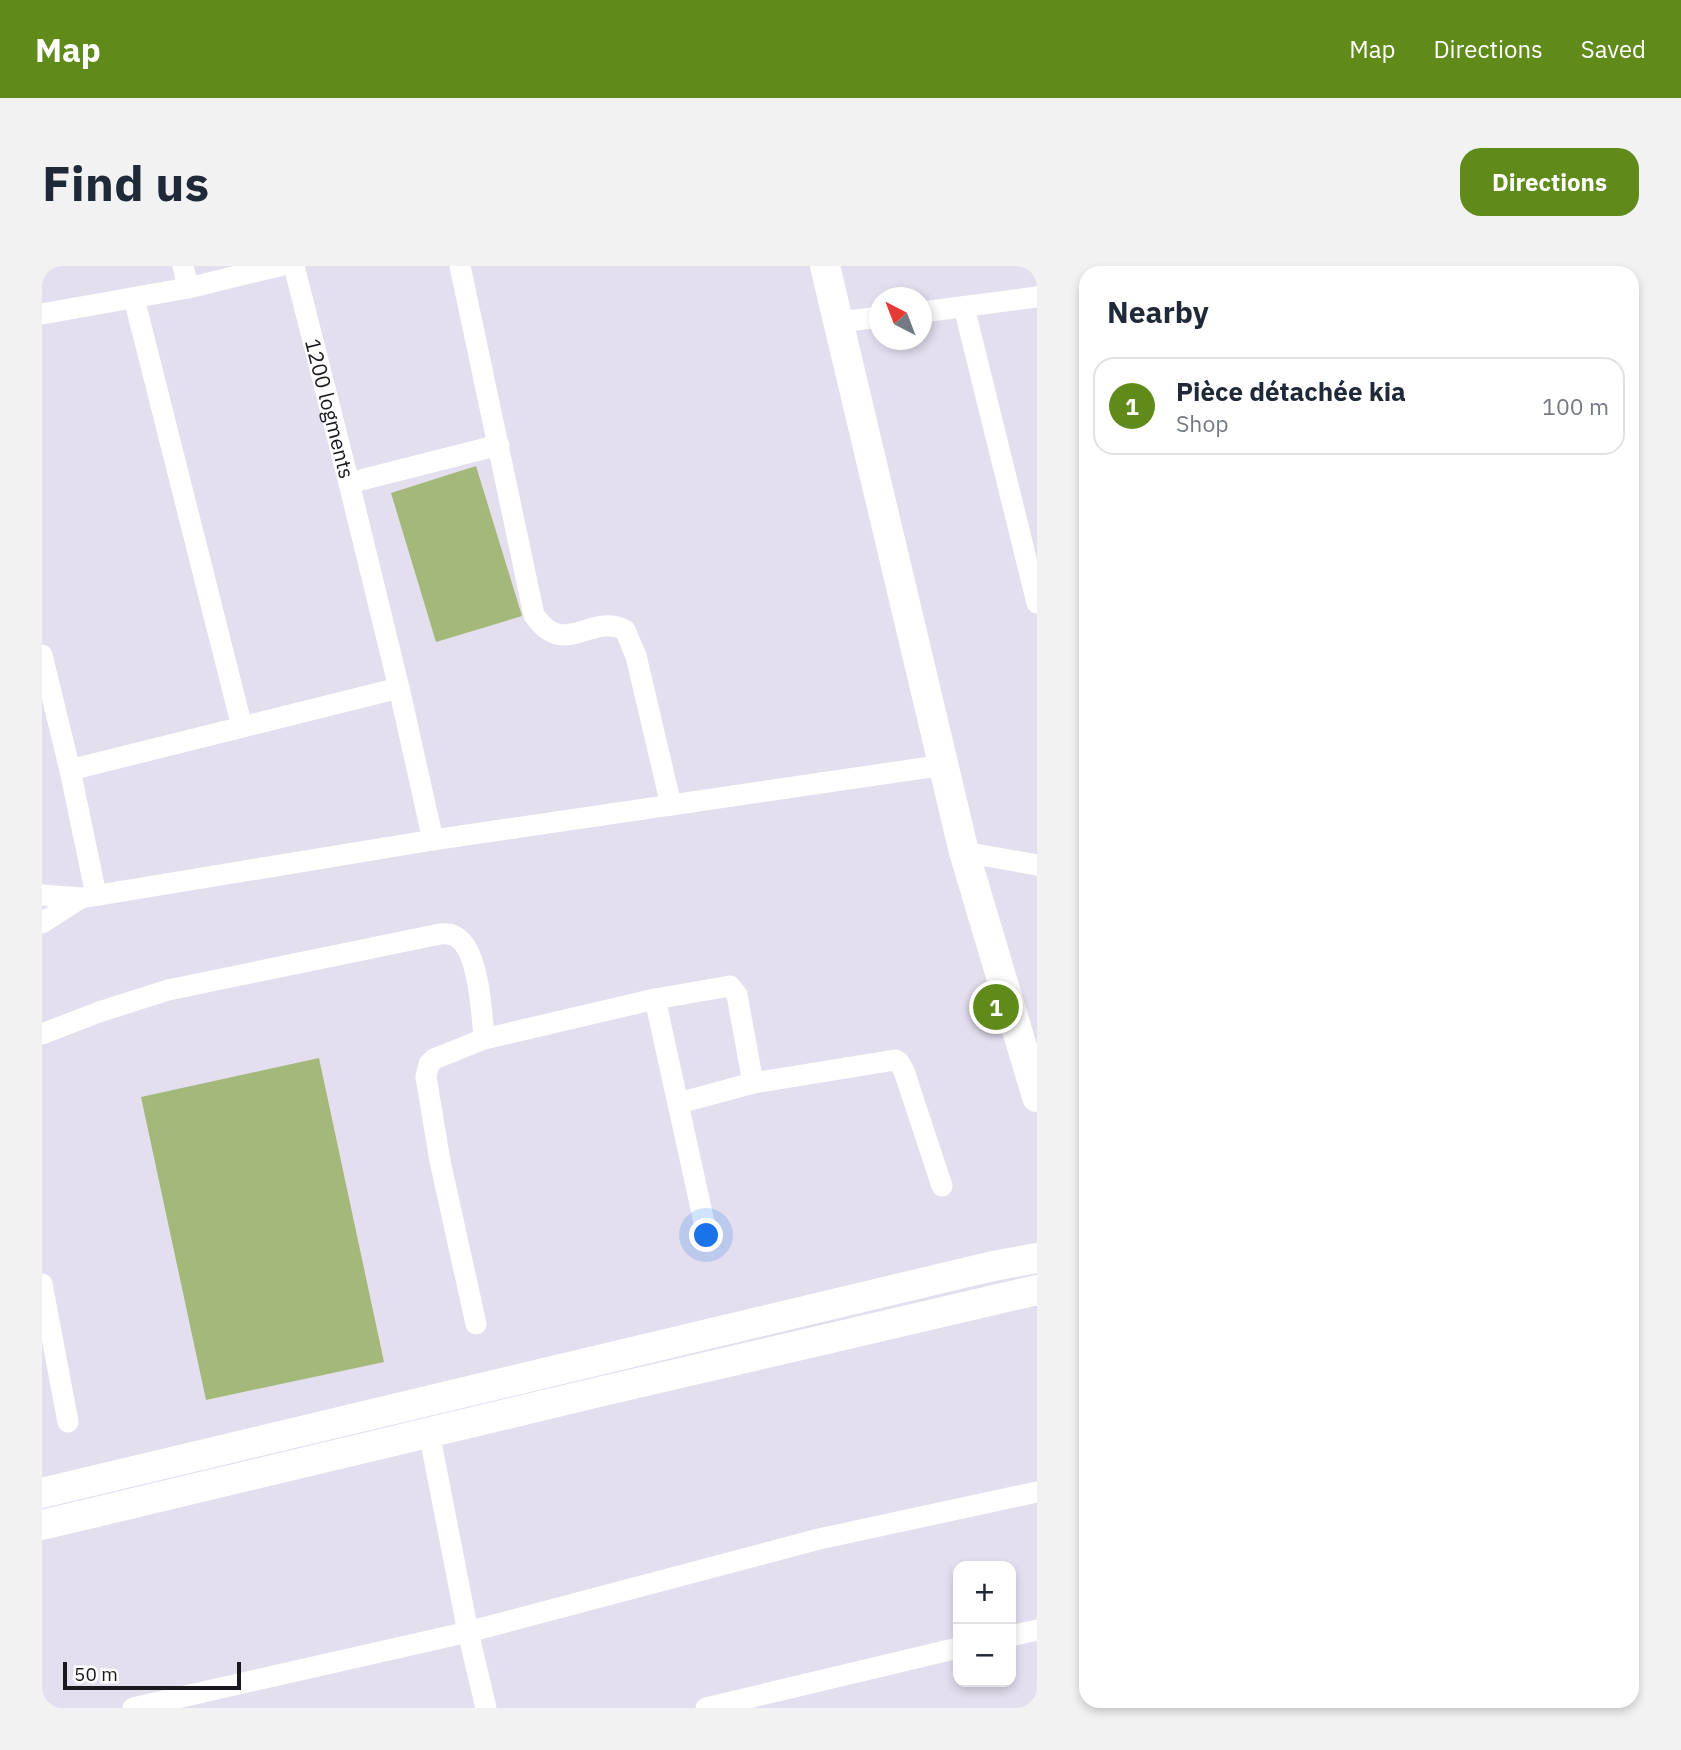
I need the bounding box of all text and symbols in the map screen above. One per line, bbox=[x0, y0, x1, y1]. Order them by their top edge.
text: Map bbox=[35, 28, 101, 71]
text: Map bbox=[1349, 33, 1395, 65]
text: Directions bbox=[1433, 33, 1543, 65]
text: Saved bbox=[1581, 33, 1646, 65]
button: Directions bbox=[1460, 148, 1639, 216]
text: Find us bbox=[42, 151, 209, 214]
north arrow bbox=[869, 287, 932, 350]
text: Nearby bbox=[1107, 292, 1209, 331]
street label: 1200 logments bbox=[299, 336, 361, 481]
text: Pièce détachée kia bbox=[1176, 374, 1406, 408]
text: 1 bbox=[1125, 391, 1139, 421]
text: 100 m bbox=[1542, 391, 1609, 421]
text: Shop bbox=[1176, 408, 1229, 438]
pin: 1 bbox=[973, 981, 1019, 1033]
your location bbox=[689, 1218, 723, 1252]
map controls bbox=[953, 1561, 1016, 1687]
button: + bbox=[953, 1561, 1016, 1624]
button: − bbox=[953, 1624, 1016, 1687]
scale bar bbox=[63, 1659, 242, 1691]
text: 50 m bbox=[74, 1662, 118, 1686]

